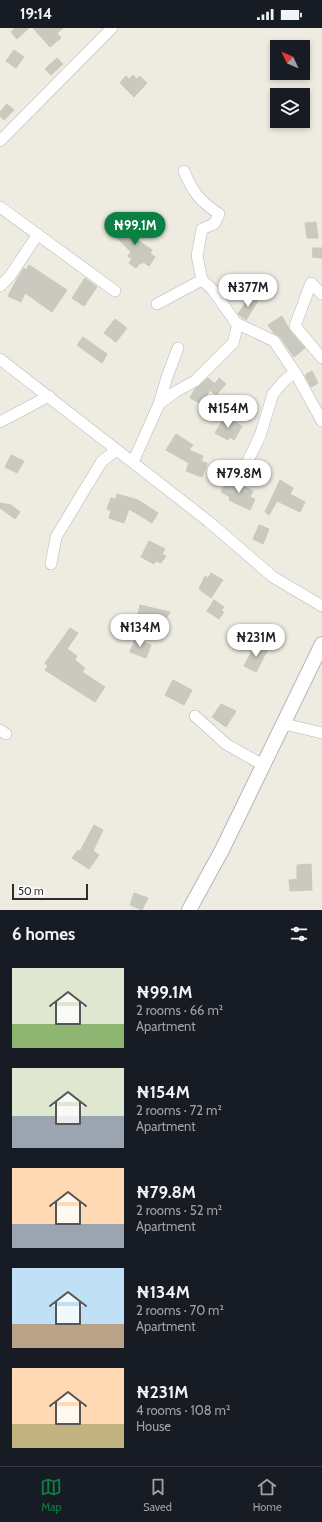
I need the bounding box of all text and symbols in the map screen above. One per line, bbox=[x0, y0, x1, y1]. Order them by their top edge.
text: 19:14 bbox=[20, 5, 52, 23]
north arrow bbox=[270, 40, 310, 80]
map controls bbox=[270, 40, 310, 128]
button: layers bbox=[270, 88, 310, 128]
pin: ₦99.1M bbox=[102, 212, 168, 246]
text: ₦99.1M bbox=[113, 217, 157, 233]
pin: ₦377M bbox=[220, 274, 276, 308]
text: ₦377M bbox=[227, 279, 269, 295]
pin: ₦154M bbox=[200, 395, 256, 429]
text: ₦154M bbox=[207, 400, 249, 416]
pin: ₦79.8M bbox=[206, 460, 272, 494]
text: ₦79.8M bbox=[216, 465, 262, 481]
pin: ₦134M bbox=[112, 614, 168, 648]
text: ₦134M bbox=[119, 619, 161, 635]
pin: ₦231M bbox=[228, 624, 284, 658]
text: ₦231M bbox=[236, 629, 276, 645]
scale bar bbox=[12, 882, 88, 901]
text: 50 m bbox=[18, 884, 44, 898]
icon: filters bbox=[288, 923, 310, 945]
text: 6 homes bbox=[12, 924, 75, 944]
text: ₦99.1M bbox=[136, 982, 192, 1002]
icon: home bbox=[44, 984, 92, 1032]
text: 2 rooms · 66 m² bbox=[136, 1002, 223, 1018]
text: Apartment bbox=[136, 1018, 196, 1034]
text: ₦154M bbox=[136, 1082, 190, 1102]
icon: home bbox=[44, 1084, 92, 1132]
text: 2 rooms · 72 m² bbox=[136, 1102, 222, 1118]
text: Apartment bbox=[136, 1118, 196, 1134]
text: ₦79.8M bbox=[136, 1182, 196, 1202]
icon: home bbox=[44, 1184, 92, 1232]
text: 2 rooms · 52 m² bbox=[136, 1202, 222, 1218]
text: Apartment bbox=[136, 1218, 196, 1234]
text: ₦134M bbox=[136, 1282, 190, 1302]
icon: home bbox=[44, 1284, 92, 1332]
text: 2 rooms · 70 m² bbox=[136, 1302, 224, 1318]
text: Apartment bbox=[136, 1318, 196, 1334]
text: ₦231M bbox=[136, 1382, 188, 1402]
icon: home bbox=[44, 1384, 92, 1432]
text: 4 rooms · 108 m² bbox=[136, 1402, 230, 1418]
text: House bbox=[136, 1418, 171, 1434]
tab: Map bbox=[40, 1476, 62, 1514]
tab: Saved bbox=[143, 1476, 172, 1514]
tab: Home bbox=[253, 1476, 282, 1514]

